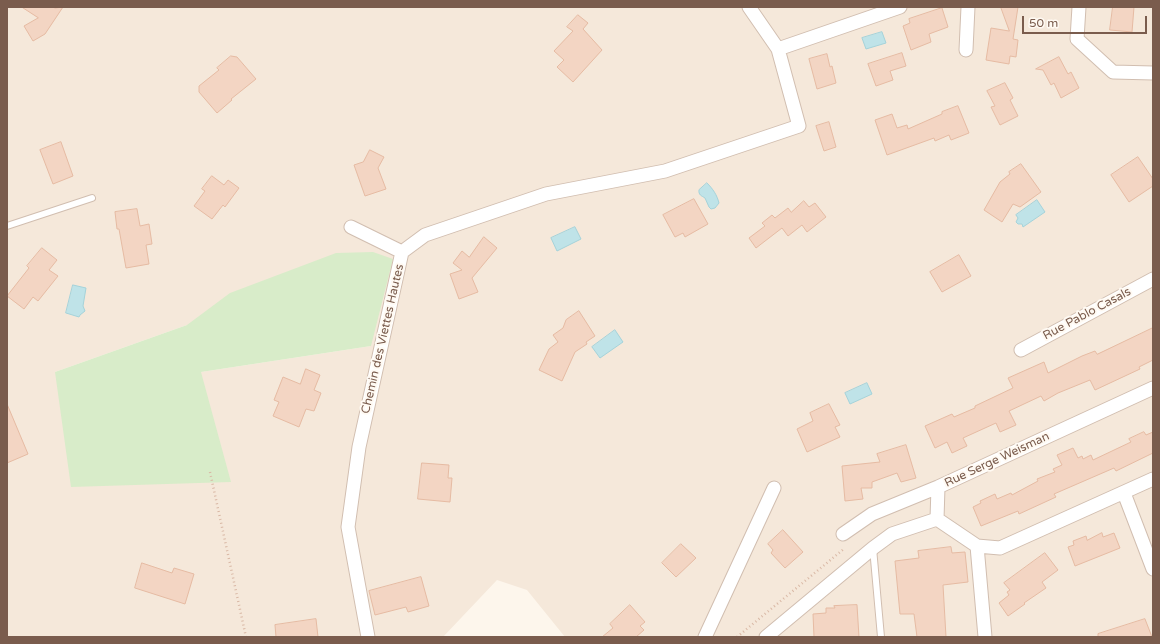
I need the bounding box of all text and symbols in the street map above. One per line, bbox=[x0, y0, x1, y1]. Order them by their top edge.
scale bar bbox=[1024, 8, 1149, 34]
text: 50 m bbox=[1029, 16, 1058, 30]
street label: Chemin des Viettes Hautes bbox=[359, 263, 407, 415]
street label: Rue Pablo Casals bbox=[1041, 285, 1133, 343]
street label: Rue Serge Weisman bbox=[942, 429, 1052, 491]

